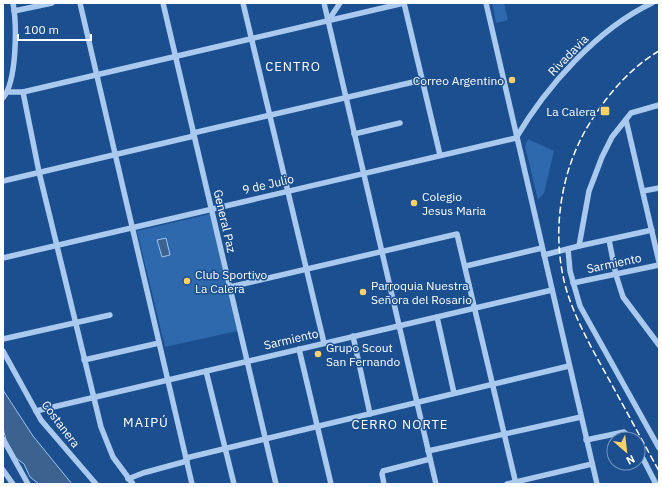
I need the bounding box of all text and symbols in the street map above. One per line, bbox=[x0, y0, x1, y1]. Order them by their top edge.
scale bar bbox=[18, 16, 91, 42]
text: 100 m bbox=[24, 22, 59, 37]
street label: Rivadavia bbox=[545, 31, 592, 79]
district label: CENTRO bbox=[265, 58, 321, 75]
place label: Correo Argentino bbox=[413, 73, 504, 88]
marker: Correo Argentino bbox=[507, 75, 517, 85]
place label: La Calera bbox=[546, 104, 597, 119]
marker: La Calera bbox=[599, 105, 611, 117]
street label: 9 de Julio bbox=[241, 171, 295, 197]
street label: General Paz bbox=[210, 188, 240, 254]
place label: Colegio Jesus Maria bbox=[422, 189, 487, 218]
marker: Colegio Jesus Maria bbox=[409, 198, 419, 208]
street label: Sarmiento bbox=[585, 250, 643, 276]
place label: Club Sportivo La Calera bbox=[195, 267, 267, 296]
marker: Club Sportivo La Calera bbox=[182, 276, 192, 286]
place label: Parroquia Nuestra Señora del Rosario bbox=[371, 278, 472, 307]
marker: Parroquia Nuestra Señora del Rosario bbox=[358, 287, 368, 297]
street label: Sarmiento bbox=[262, 325, 320, 353]
place label: Grupo Scout San Fernando bbox=[326, 340, 400, 369]
marker: Grupo Scout San Fernando bbox=[313, 349, 323, 359]
street label: Costanera bbox=[39, 398, 84, 451]
district label: MAIPÚ bbox=[123, 414, 169, 431]
district label: CERRO NORTE bbox=[352, 416, 448, 433]
north arrow bbox=[606, 431, 646, 471]
text: N bbox=[624, 452, 637, 468]

